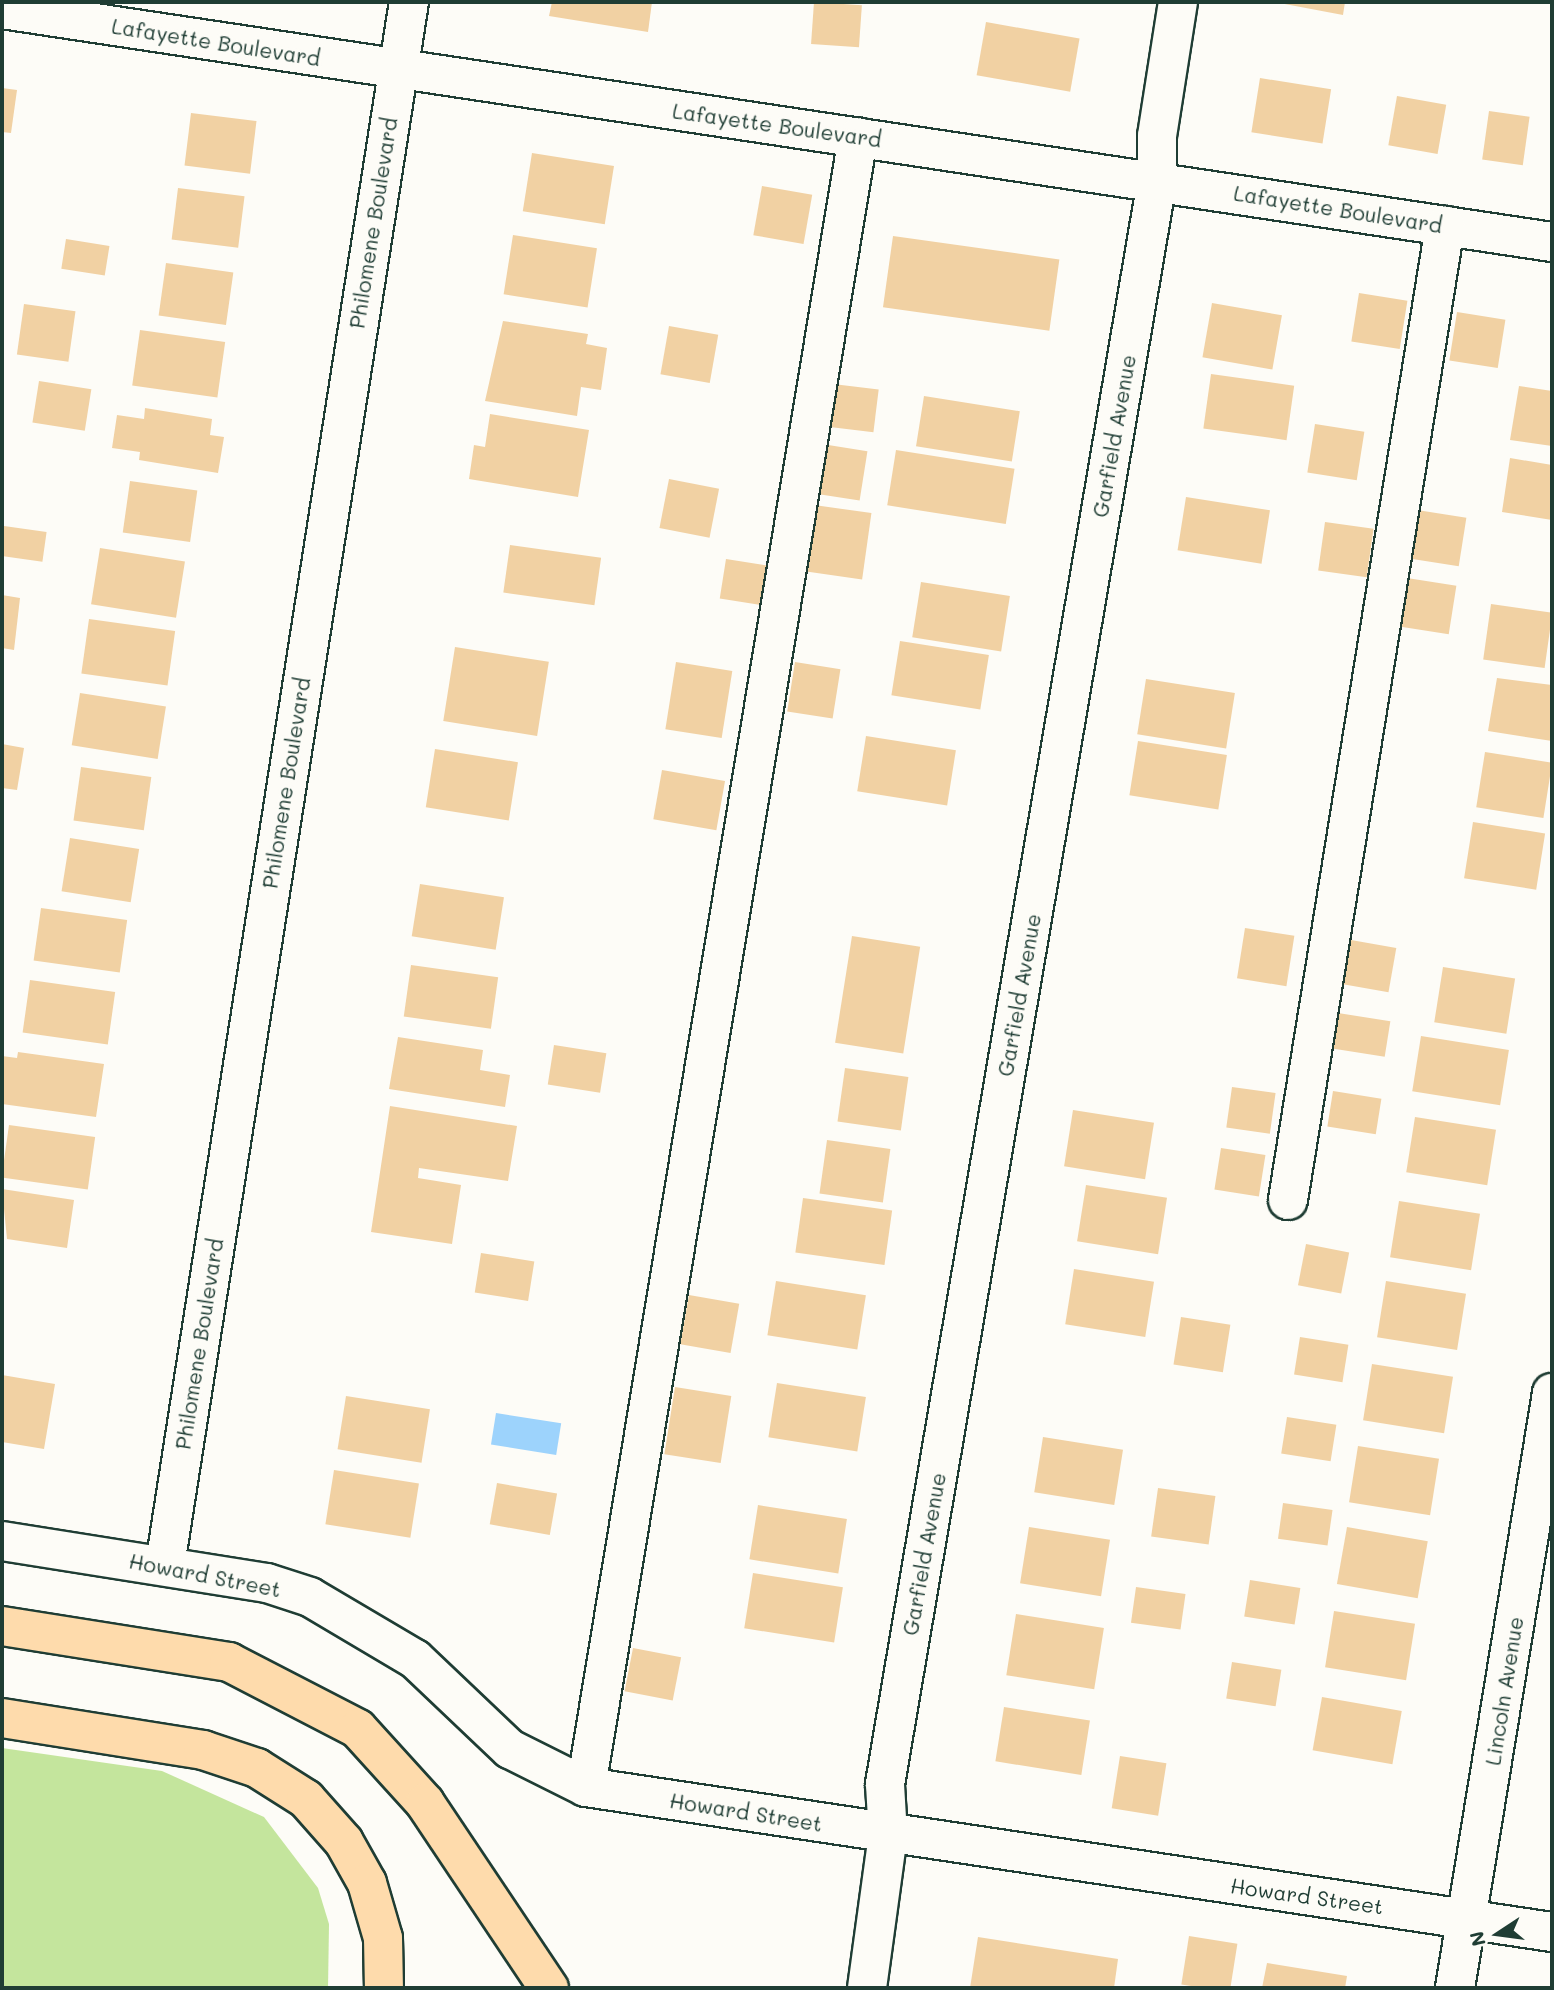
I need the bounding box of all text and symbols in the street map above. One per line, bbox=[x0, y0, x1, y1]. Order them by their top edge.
street label: Lafayette Boulevard bbox=[110, 13, 322, 71]
street label: Lafayette Boulevard bbox=[671, 98, 883, 152]
street label: Philomene Boulevard bbox=[344, 116, 402, 330]
street label: Lafayette Boulevard bbox=[1232, 180, 1444, 238]
street label: Garfield Avenue bbox=[1087, 353, 1141, 519]
street label: Philomene Boulevard bbox=[257, 676, 315, 890]
street label: Garfield Avenue bbox=[992, 912, 1046, 1078]
street label: Philomene Boulevard bbox=[170, 1237, 228, 1451]
street label: Garfield Avenue bbox=[897, 1471, 951, 1637]
street label: Howard Street bbox=[127, 1548, 283, 1602]
street label: Lincoln Avenue bbox=[1480, 1615, 1528, 1767]
street label: Howard Street bbox=[668, 1787, 824, 1837]
street label: Howard Street bbox=[1229, 1873, 1385, 1919]
north arrow bbox=[1463, 1899, 1533, 1969]
text: N bbox=[1463, 1929, 1491, 1949]

